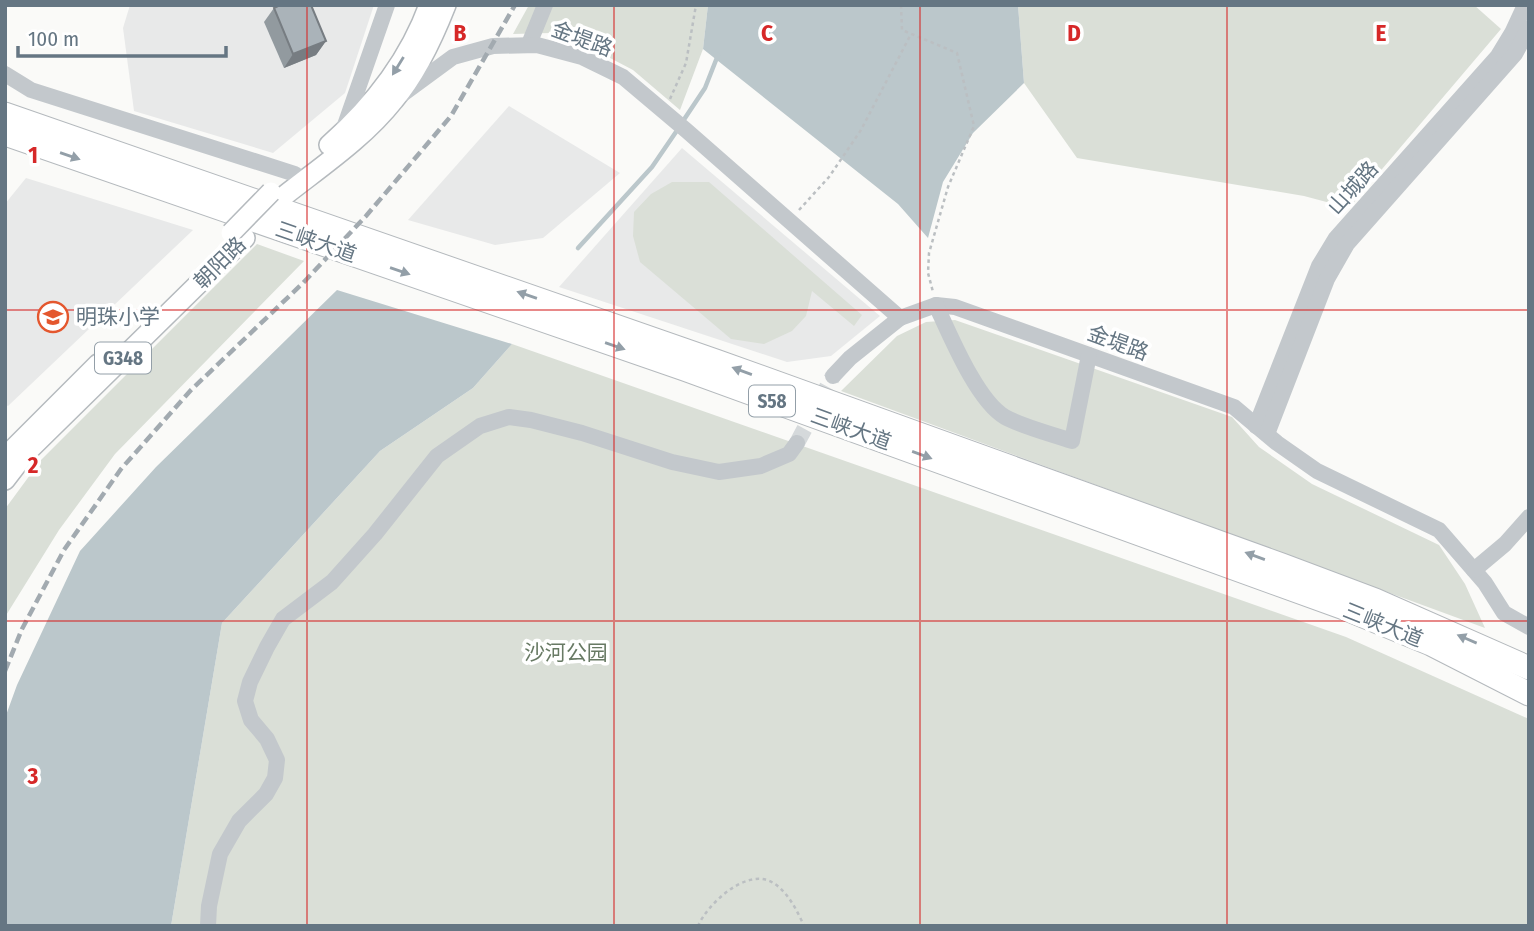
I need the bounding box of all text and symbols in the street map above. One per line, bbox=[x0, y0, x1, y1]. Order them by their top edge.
scale bar bbox=[18, 14, 226, 58]
street label: 金堤路 bbox=[548, 16, 616, 62]
text: B bbox=[454, 19, 467, 47]
text: C bbox=[761, 19, 773, 47]
text: D bbox=[1067, 19, 1081, 47]
text: E bbox=[1376, 19, 1387, 47]
text: 100 m bbox=[28, 26, 79, 52]
one-way arrow bbox=[391, 56, 404, 75]
text: 1 bbox=[28, 141, 38, 169]
one-way arrow bbox=[59, 151, 80, 162]
street label: 山城路 bbox=[1322, 156, 1384, 220]
street label: 三峡大道 bbox=[272, 216, 360, 268]
street label: 朝阳路 bbox=[189, 232, 251, 294]
one-way arrow bbox=[390, 266, 411, 277]
one-way arrow bbox=[516, 290, 537, 301]
school or university icon: 明珠小学 bbox=[36, 300, 70, 334]
place label: 明珠小学 bbox=[76, 304, 160, 330]
street label: 金堤路 bbox=[1084, 320, 1152, 366]
one-way arrow bbox=[605, 341, 626, 352]
road number: G348 bbox=[95, 342, 151, 374]
one-way arrow bbox=[731, 365, 752, 376]
road number: S58 bbox=[749, 386, 795, 416]
street label: 三峡大道 bbox=[807, 402, 895, 456]
one-way arrow bbox=[912, 450, 933, 461]
text: 2 bbox=[27, 451, 39, 479]
one-way arrow bbox=[1245, 550, 1266, 561]
street label: 三峡大道 bbox=[1339, 597, 1427, 653]
one-way arrow bbox=[1457, 633, 1477, 645]
park label: 沙河公园 bbox=[524, 640, 608, 666]
text: 3 bbox=[27, 762, 39, 790]

